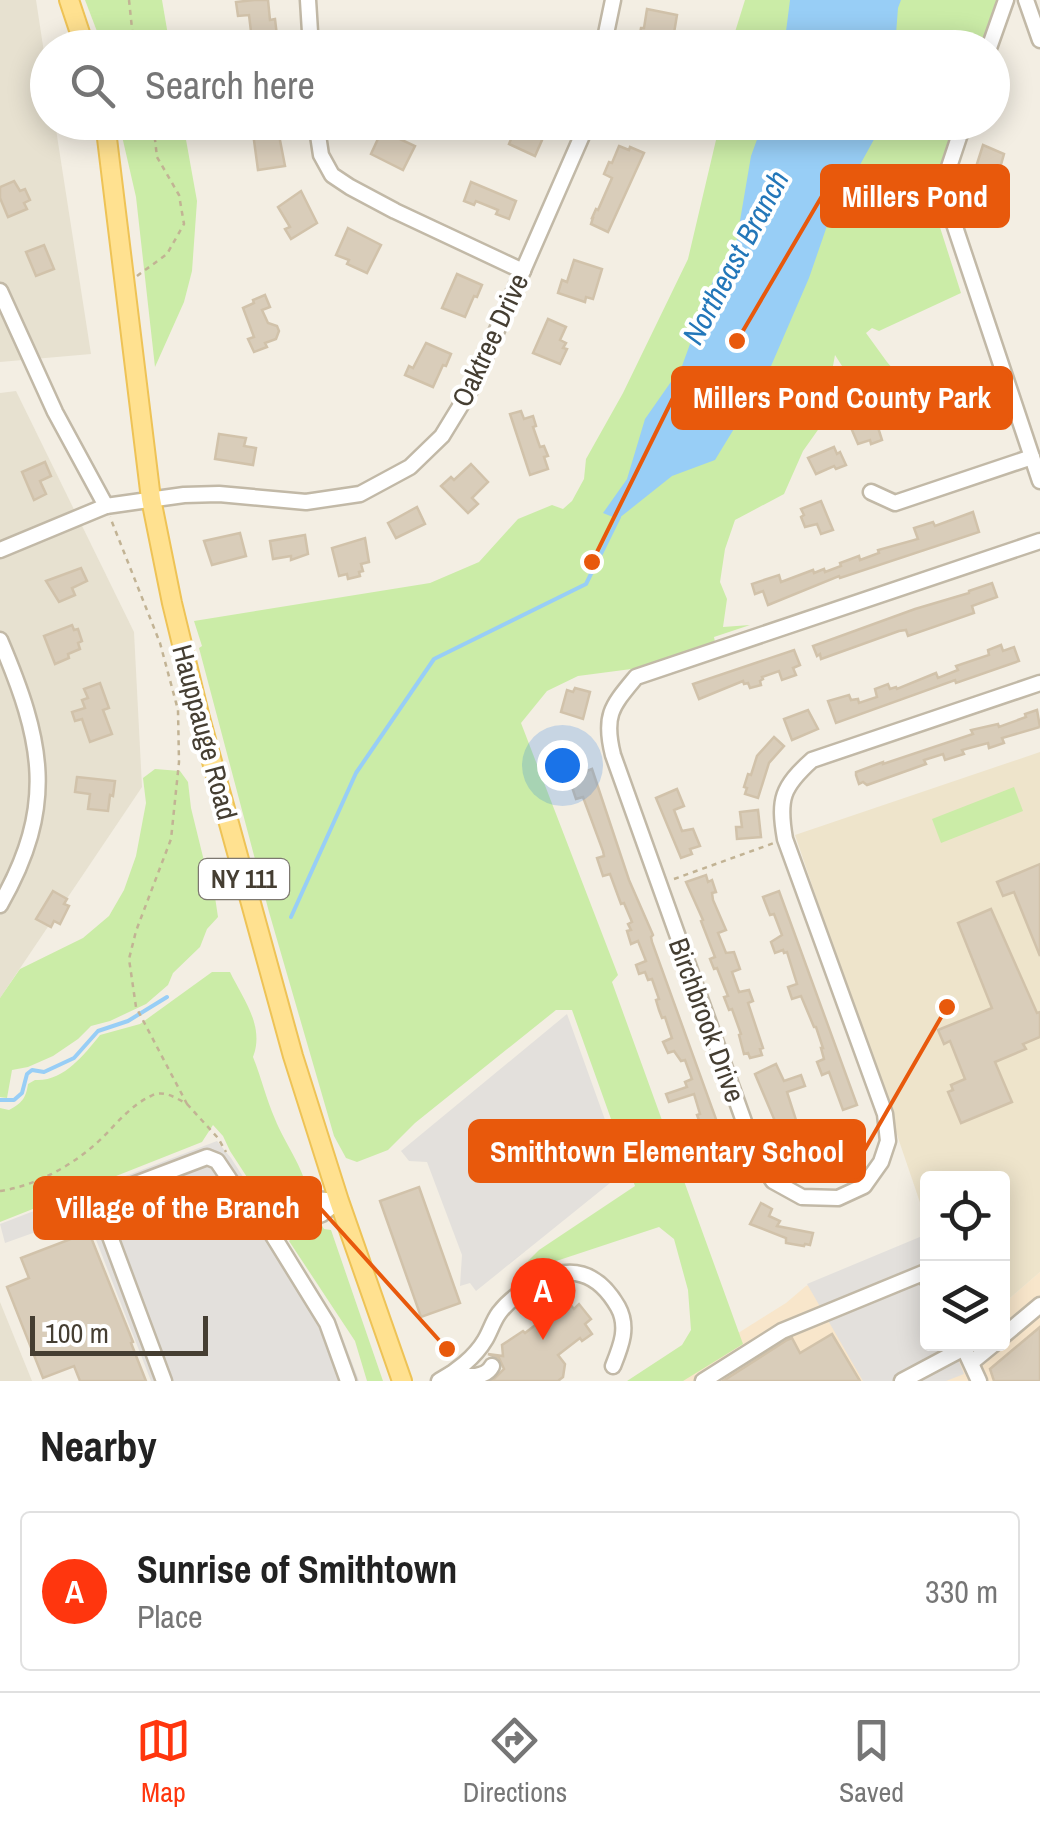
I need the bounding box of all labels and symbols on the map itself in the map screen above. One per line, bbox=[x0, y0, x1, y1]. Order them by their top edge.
water label: Northeast Branch bbox=[672, 163, 798, 351]
callout: Millers Pond bbox=[822, 166, 1008, 226]
text: Millers Pond bbox=[842, 176, 988, 216]
street label: Oaktree Drive bbox=[443, 267, 537, 413]
callout: Millers Pond County Park bbox=[673, 368, 1011, 428]
text: Millers Pond County Park bbox=[693, 377, 991, 417]
street label: Hauppauge Road bbox=[163, 640, 247, 824]
your location bbox=[537, 740, 588, 791]
road number: NY 111 bbox=[199, 859, 289, 899]
street label: Birchbrook Drive bbox=[660, 933, 754, 1107]
callout: Smithtown Elementary School bbox=[470, 1121, 864, 1181]
text: Smithtown Elementary School bbox=[490, 1131, 844, 1171]
callout: Village of the Branch bbox=[35, 1178, 320, 1238]
text: Village of the Branch bbox=[56, 1187, 300, 1227]
pin: A bbox=[510, 1258, 576, 1340]
scale bar bbox=[30, 1311, 208, 1356]

